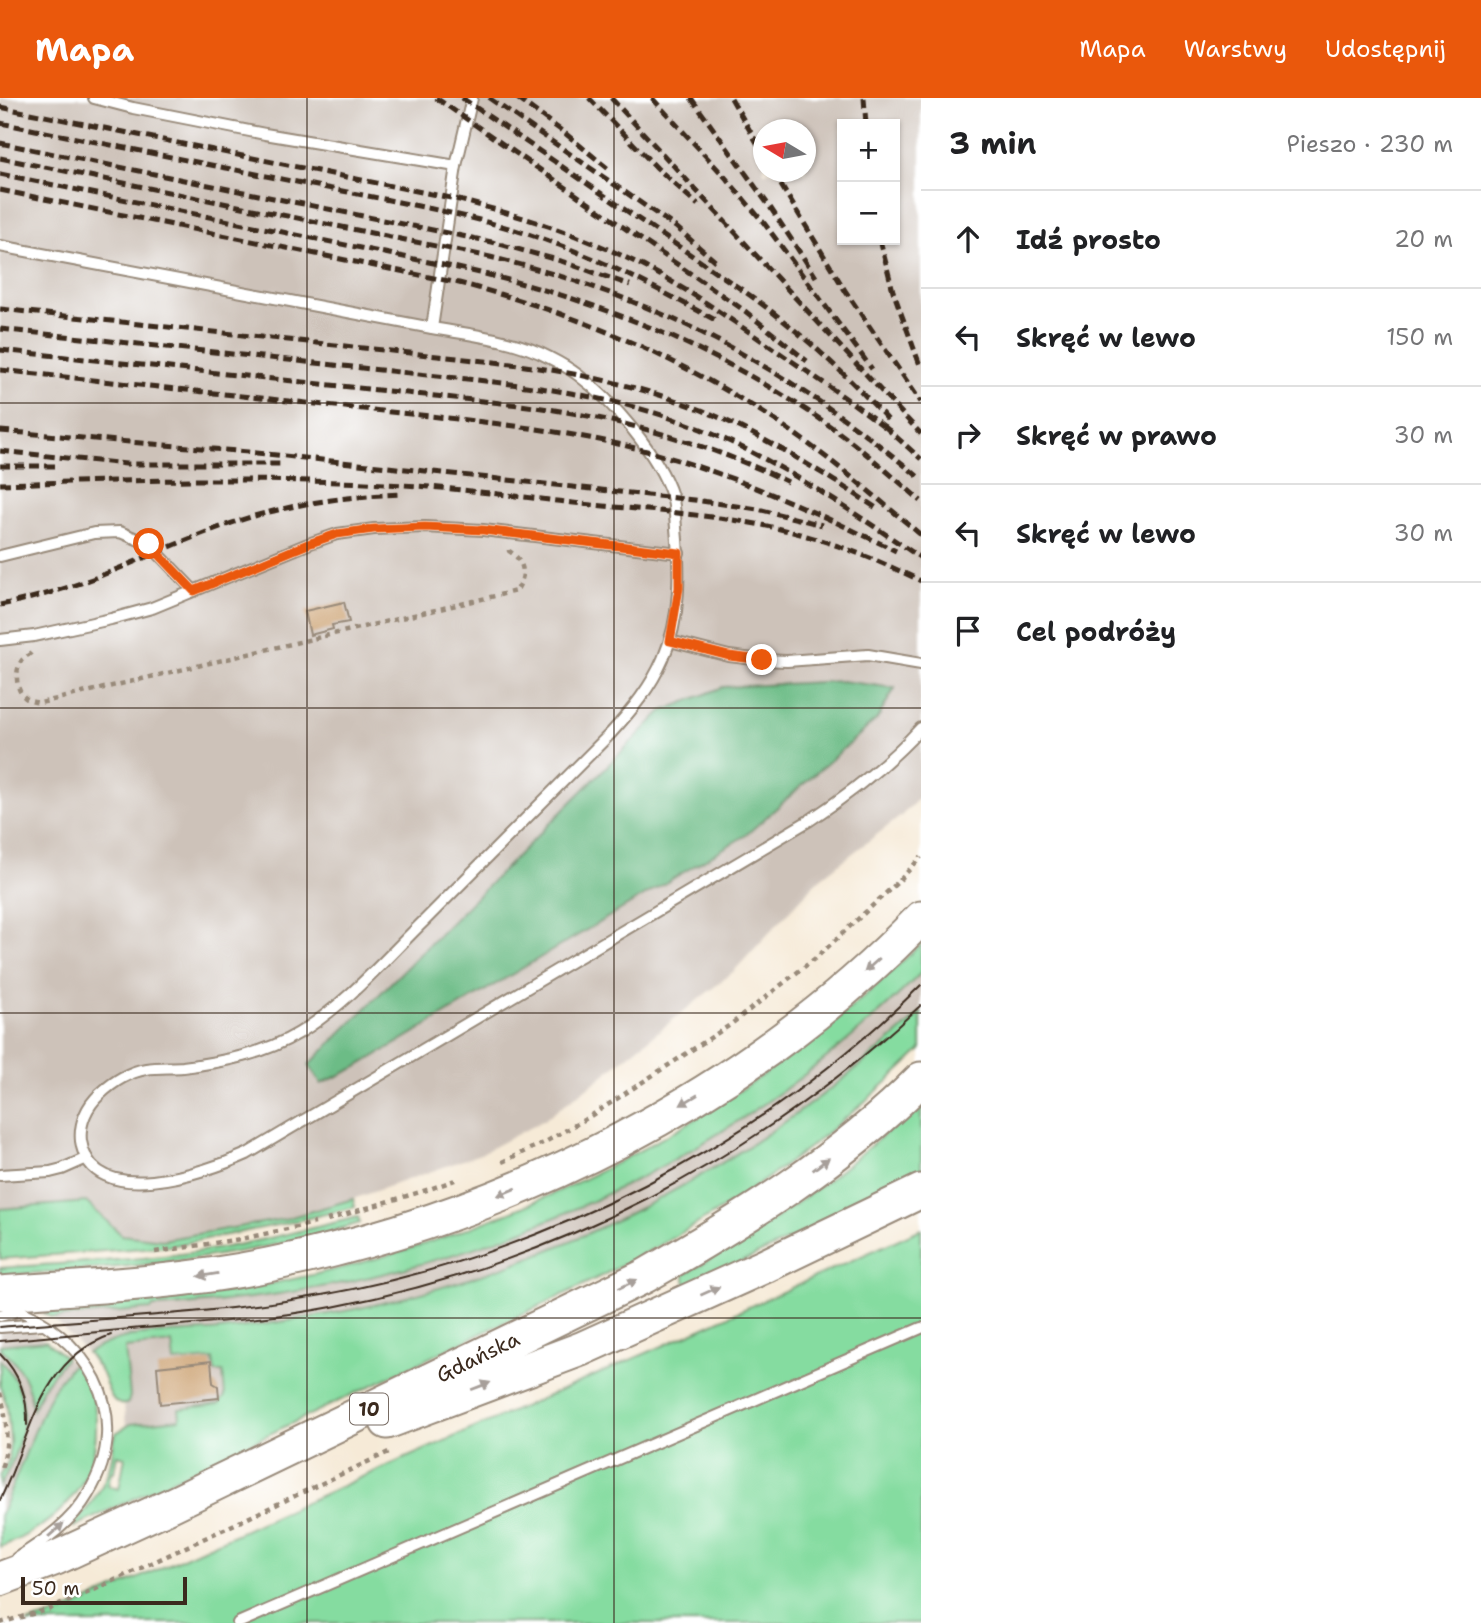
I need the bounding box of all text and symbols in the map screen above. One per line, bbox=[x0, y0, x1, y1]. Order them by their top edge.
text: Mapa bbox=[35, 27, 134, 72]
text: Mapa bbox=[1079, 33, 1146, 65]
text: Warstwy bbox=[1184, 33, 1287, 65]
text: Udostępnij bbox=[1325, 33, 1446, 65]
north arrow bbox=[753, 119, 816, 182]
map controls bbox=[837, 119, 900, 245]
button: + bbox=[837, 119, 900, 182]
text: 3 min bbox=[949, 123, 1036, 164]
text: Pieszo · 230 m bbox=[1287, 129, 1453, 159]
button: − bbox=[837, 182, 900, 245]
icon: ahead bbox=[949, 220, 987, 258]
text: Idź prosto bbox=[1016, 222, 1161, 257]
text: 20 m bbox=[1394, 224, 1453, 254]
icon: left bbox=[949, 318, 987, 356]
text: Skręć w lewo bbox=[1016, 320, 1196, 355]
text: 150 m bbox=[1386, 322, 1453, 352]
icon: right bbox=[949, 416, 987, 454]
text: Skręć w prawo bbox=[1016, 418, 1217, 453]
text: 30 m bbox=[1394, 420, 1453, 450]
icon: left bbox=[949, 514, 987, 552]
text: Skręć w lewo bbox=[1016, 516, 1196, 551]
text: 30 m bbox=[1394, 518, 1453, 548]
route start bbox=[133, 528, 164, 559]
icon: arrive bbox=[949, 612, 987, 650]
text: Cel podróży bbox=[1016, 614, 1176, 649]
route end bbox=[746, 644, 777, 675]
one-way arrow bbox=[863, 957, 881, 973]
one-way arrow bbox=[680, 1094, 699, 1107]
one-way arrow bbox=[811, 1157, 830, 1171]
one-way arrow bbox=[496, 1187, 517, 1198]
one-way arrow bbox=[197, 1269, 219, 1280]
one-way arrow bbox=[618, 1279, 638, 1290]
one-way arrow bbox=[700, 1285, 720, 1297]
street label: Gdańska bbox=[432, 1325, 524, 1389]
one-way arrow bbox=[471, 1381, 492, 1392]
road number: 10 bbox=[350, 1394, 388, 1424]
one-way arrow bbox=[47, 1522, 65, 1538]
scale bar bbox=[21, 1574, 187, 1606]
text: 50 m bbox=[32, 1576, 80, 1601]

